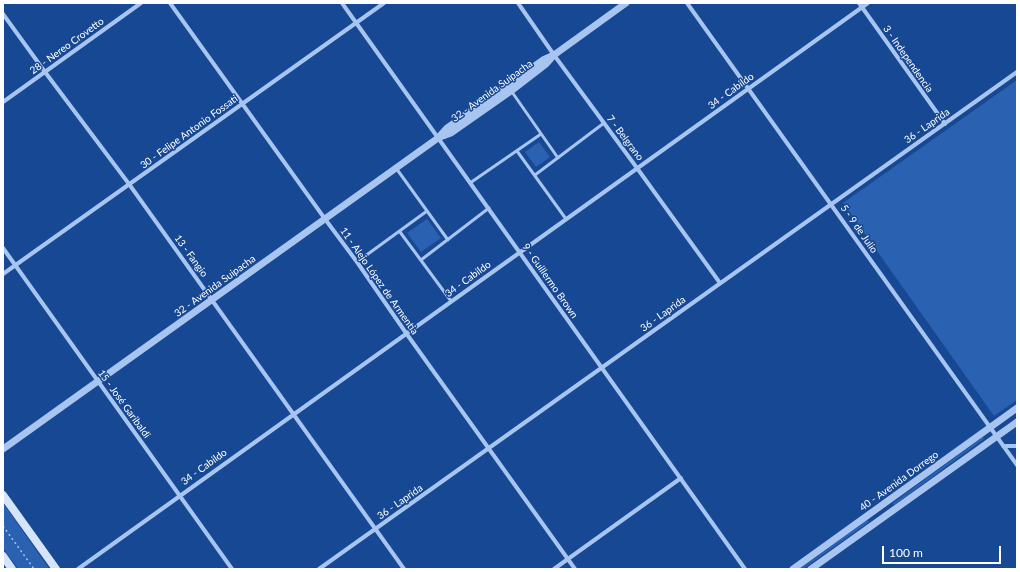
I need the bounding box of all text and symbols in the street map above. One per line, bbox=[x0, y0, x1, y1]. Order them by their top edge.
street label: 28 - Nereo Crovetto bbox=[28, 15, 106, 77]
street label: 3 - Independencia bbox=[880, 23, 936, 95]
street label: 32 - Avenida Suipacha bbox=[449, 58, 535, 124]
street label: 34 - Cabildo bbox=[706, 70, 756, 112]
street label: 30 - Felipe Antonio Fossati bbox=[138, 93, 240, 171]
street label: 36 - Laprida bbox=[902, 106, 952, 146]
street label: 7 - Belgrano bbox=[604, 113, 646, 163]
street label: 5 - 9 de Julio bbox=[838, 202, 880, 256]
street label: 11 - Alejo López de Armentia bbox=[337, 225, 421, 337]
street label: 13 - Fangio bbox=[172, 233, 210, 279]
street label: 9 - Guillermo Brown bbox=[520, 241, 580, 321]
street label: 32 - Avenida Suipacha bbox=[172, 253, 258, 319]
street label: 34 - Cabildo bbox=[443, 258, 493, 300]
street label: 36 - Laprida bbox=[638, 294, 688, 334]
street label: 15 - José Garibaldi bbox=[95, 367, 153, 441]
street label: 34 - Cabildo bbox=[179, 446, 229, 488]
street label: 40 - Avenida Dorrego bbox=[857, 448, 941, 514]
street label: 36 - Laprida bbox=[375, 482, 425, 522]
scale bar bbox=[884, 538, 1003, 564]
text: 100 m bbox=[889, 545, 923, 560]

